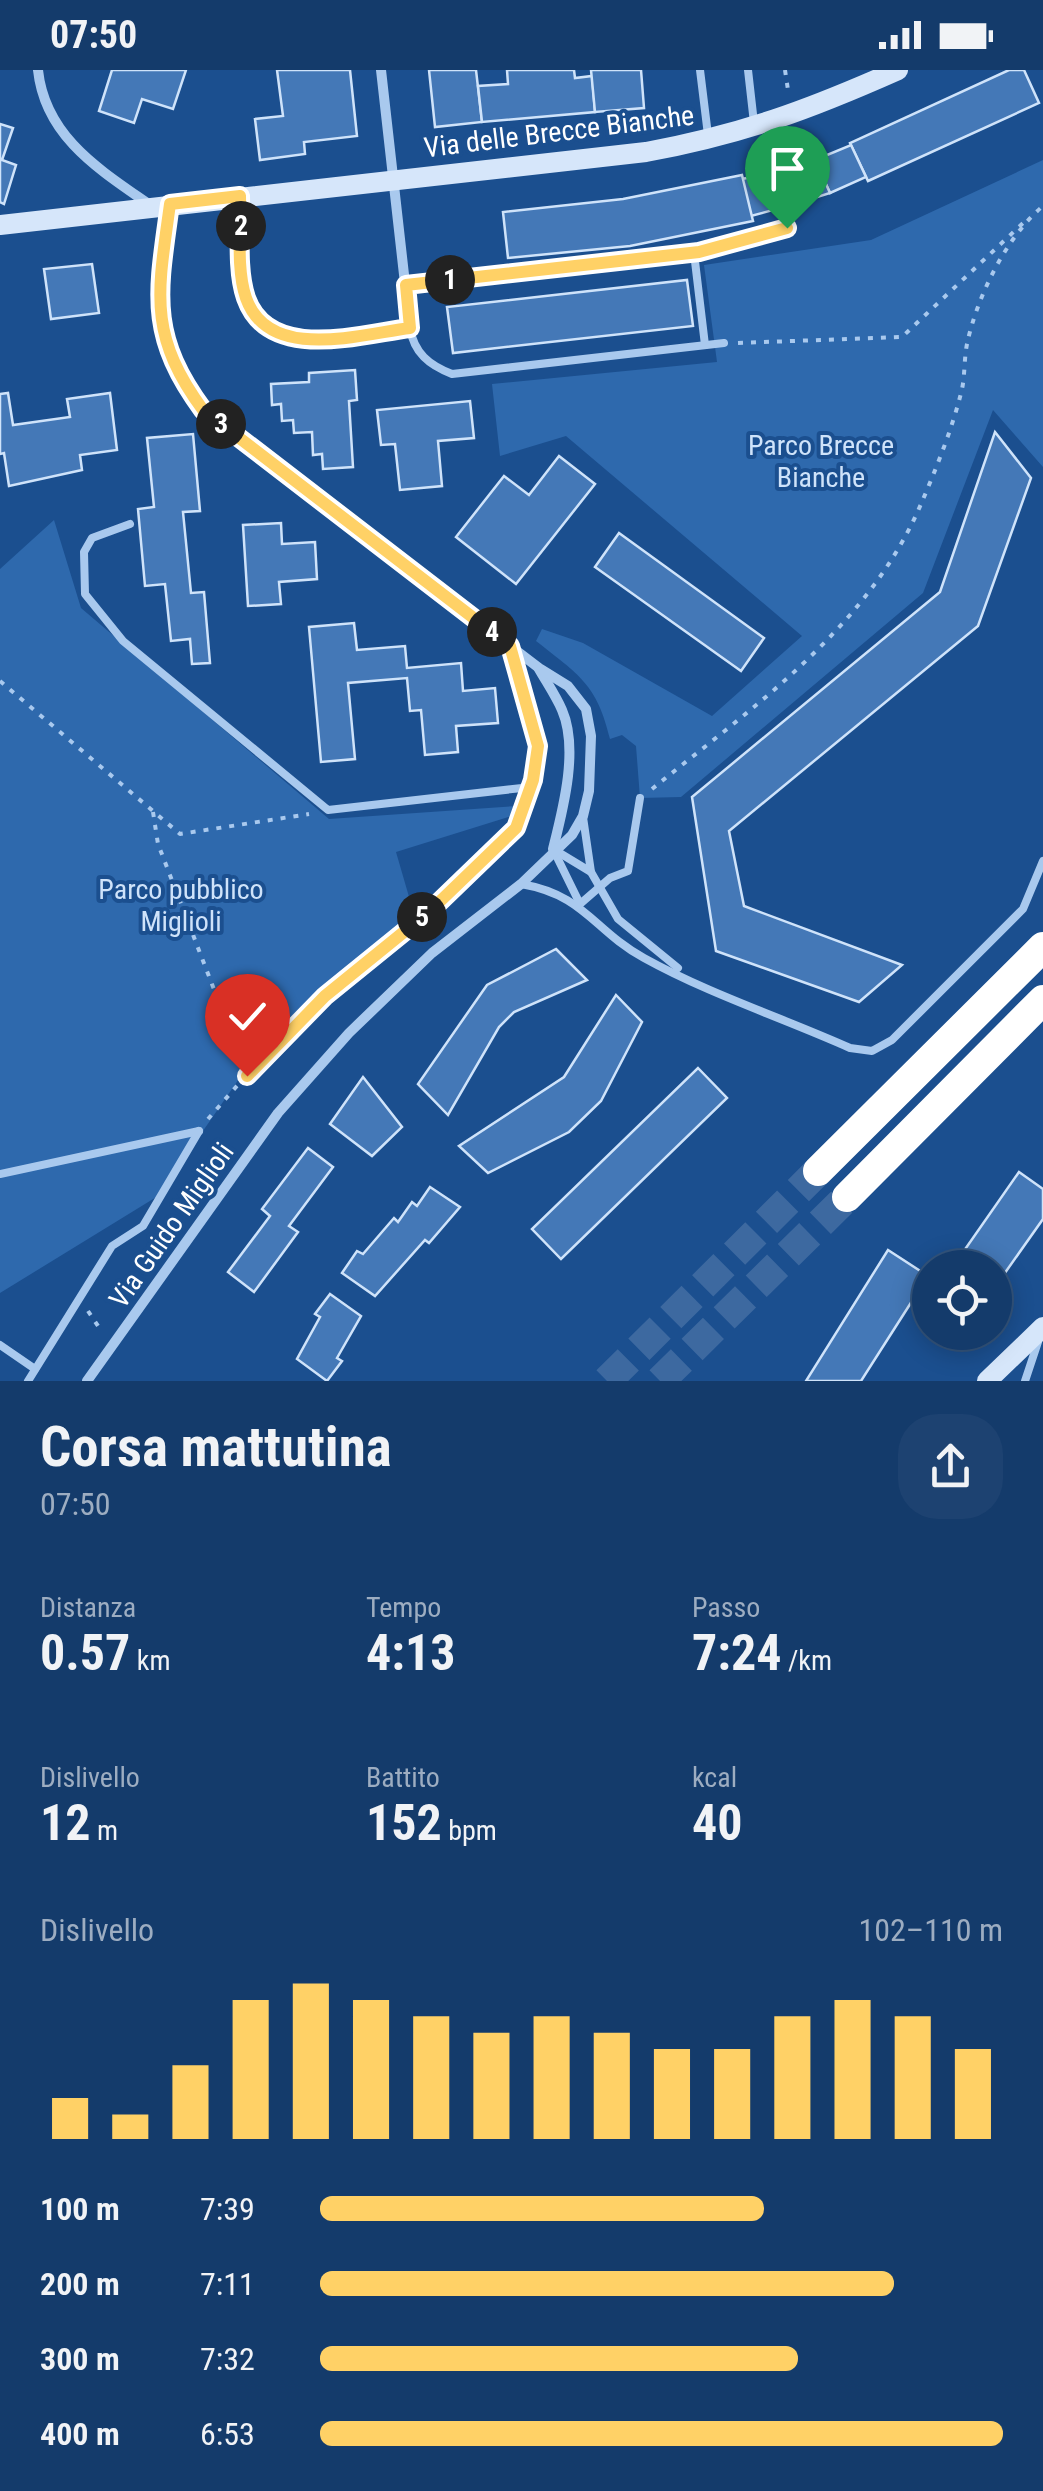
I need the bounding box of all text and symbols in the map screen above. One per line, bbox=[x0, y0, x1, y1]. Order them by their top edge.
text: 07:50 bbox=[50, 13, 137, 57]
street label: Via delle Brecce Bianche bbox=[422, 99, 696, 164]
pin bbox=[745, 126, 830, 229]
icon: arrive bbox=[760, 141, 815, 196]
pin: 2 bbox=[216, 201, 266, 251]
text: 2 bbox=[234, 209, 248, 242]
pin: 1 bbox=[425, 255, 475, 305]
text: 1 bbox=[443, 263, 457, 296]
pin: 3 bbox=[196, 399, 246, 449]
text: 3 bbox=[214, 407, 228, 440]
park label: Parco Brecce Bianche bbox=[748, 429, 894, 494]
pin: 4 bbox=[467, 607, 517, 657]
text: 4 bbox=[485, 615, 499, 648]
park label: Parco pubblico Miglioli bbox=[98, 873, 264, 938]
pin: 5 bbox=[397, 892, 447, 942]
text: 5 bbox=[415, 900, 429, 933]
pin bbox=[205, 974, 290, 1077]
icon: check bbox=[220, 989, 275, 1044]
street label: Via Guido Miglioli bbox=[102, 1136, 241, 1314]
map controls bbox=[912, 1250, 1012, 1350]
button: locate bbox=[912, 1250, 1012, 1350]
button: share bbox=[898, 1414, 1003, 1519]
text: Corsa mattutina bbox=[40, 1415, 392, 1479]
text: 07:50 bbox=[40, 1485, 111, 1523]
text: Distanza bbox=[40, 1591, 136, 1624]
text: Tempo bbox=[366, 1591, 441, 1624]
text: Passo bbox=[692, 1591, 760, 1624]
text: 0.57 bbox=[40, 1624, 130, 1682]
text: 4:13 bbox=[366, 1624, 455, 1682]
text: 7:24 bbox=[692, 1624, 781, 1682]
text: km bbox=[130, 1644, 170, 1677]
text: /km bbox=[781, 1644, 832, 1677]
text: Dislivello bbox=[40, 1761, 140, 1794]
text: Battito bbox=[366, 1761, 440, 1794]
text: kcal bbox=[692, 1761, 737, 1794]
text: 12 bbox=[40, 1794, 91, 1852]
text: 152 bbox=[366, 1794, 442, 1852]
text: 40 bbox=[692, 1794, 743, 1852]
text: m bbox=[91, 1814, 118, 1847]
text: bpm bbox=[442, 1814, 497, 1847]
text: Dislivello bbox=[40, 1911, 154, 1949]
text: 102–110 m bbox=[858, 1911, 1003, 1949]
text: 100 m bbox=[40, 2190, 120, 2228]
text: 7:39 bbox=[200, 2190, 255, 2228]
text: 200 m bbox=[40, 2265, 120, 2303]
text: 7:11 bbox=[200, 2265, 255, 2303]
text: 300 m bbox=[40, 2340, 120, 2378]
text: 7:32 bbox=[200, 2340, 255, 2378]
text: 400 m bbox=[40, 2415, 120, 2453]
text: 6:53 bbox=[200, 2415, 255, 2453]

